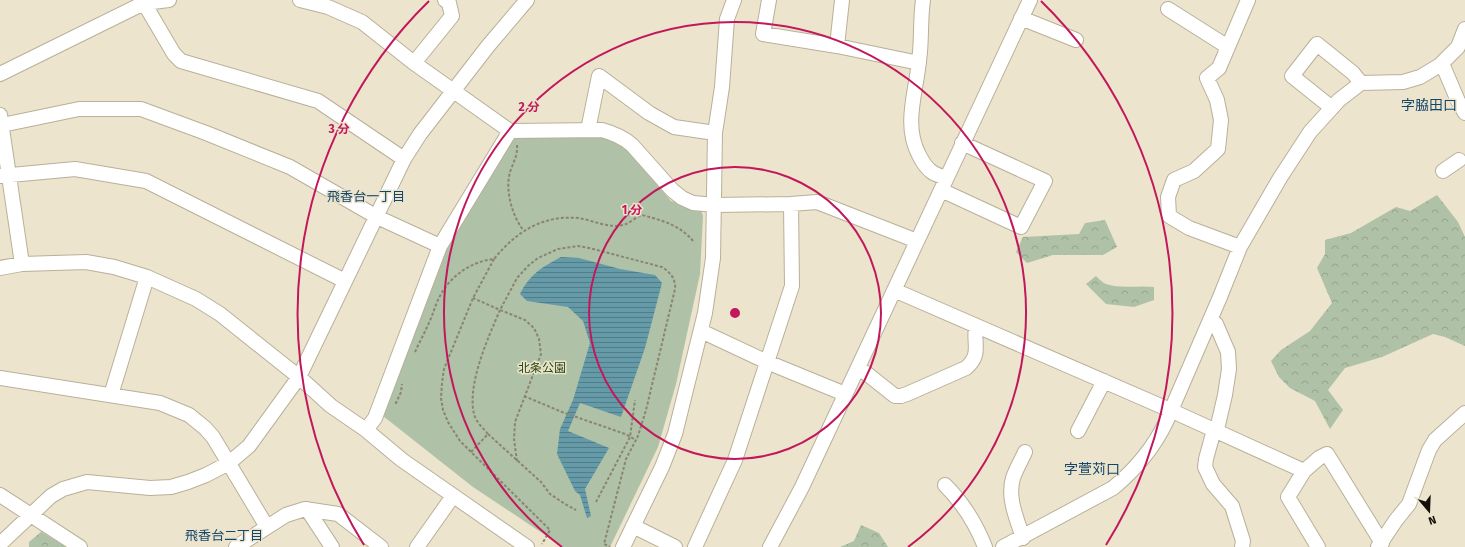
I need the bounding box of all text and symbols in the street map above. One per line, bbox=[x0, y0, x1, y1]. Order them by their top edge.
district label: 字脇田口 bbox=[1401, 97, 1457, 114]
text: 2 分 bbox=[518, 100, 540, 114]
text: 3 分 bbox=[327, 122, 350, 136]
district label: 飛香台一丁目 bbox=[327, 189, 405, 204]
text: 1 分 bbox=[622, 203, 642, 217]
centre of rings bbox=[728, 306, 742, 320]
park label: 北条公園 bbox=[518, 361, 566, 375]
district label: 字萱苅口 bbox=[1064, 461, 1120, 478]
north arrow bbox=[1409, 491, 1449, 531]
text: N bbox=[1427, 513, 1438, 527]
district label: 飛香台二丁目 bbox=[185, 528, 263, 543]

